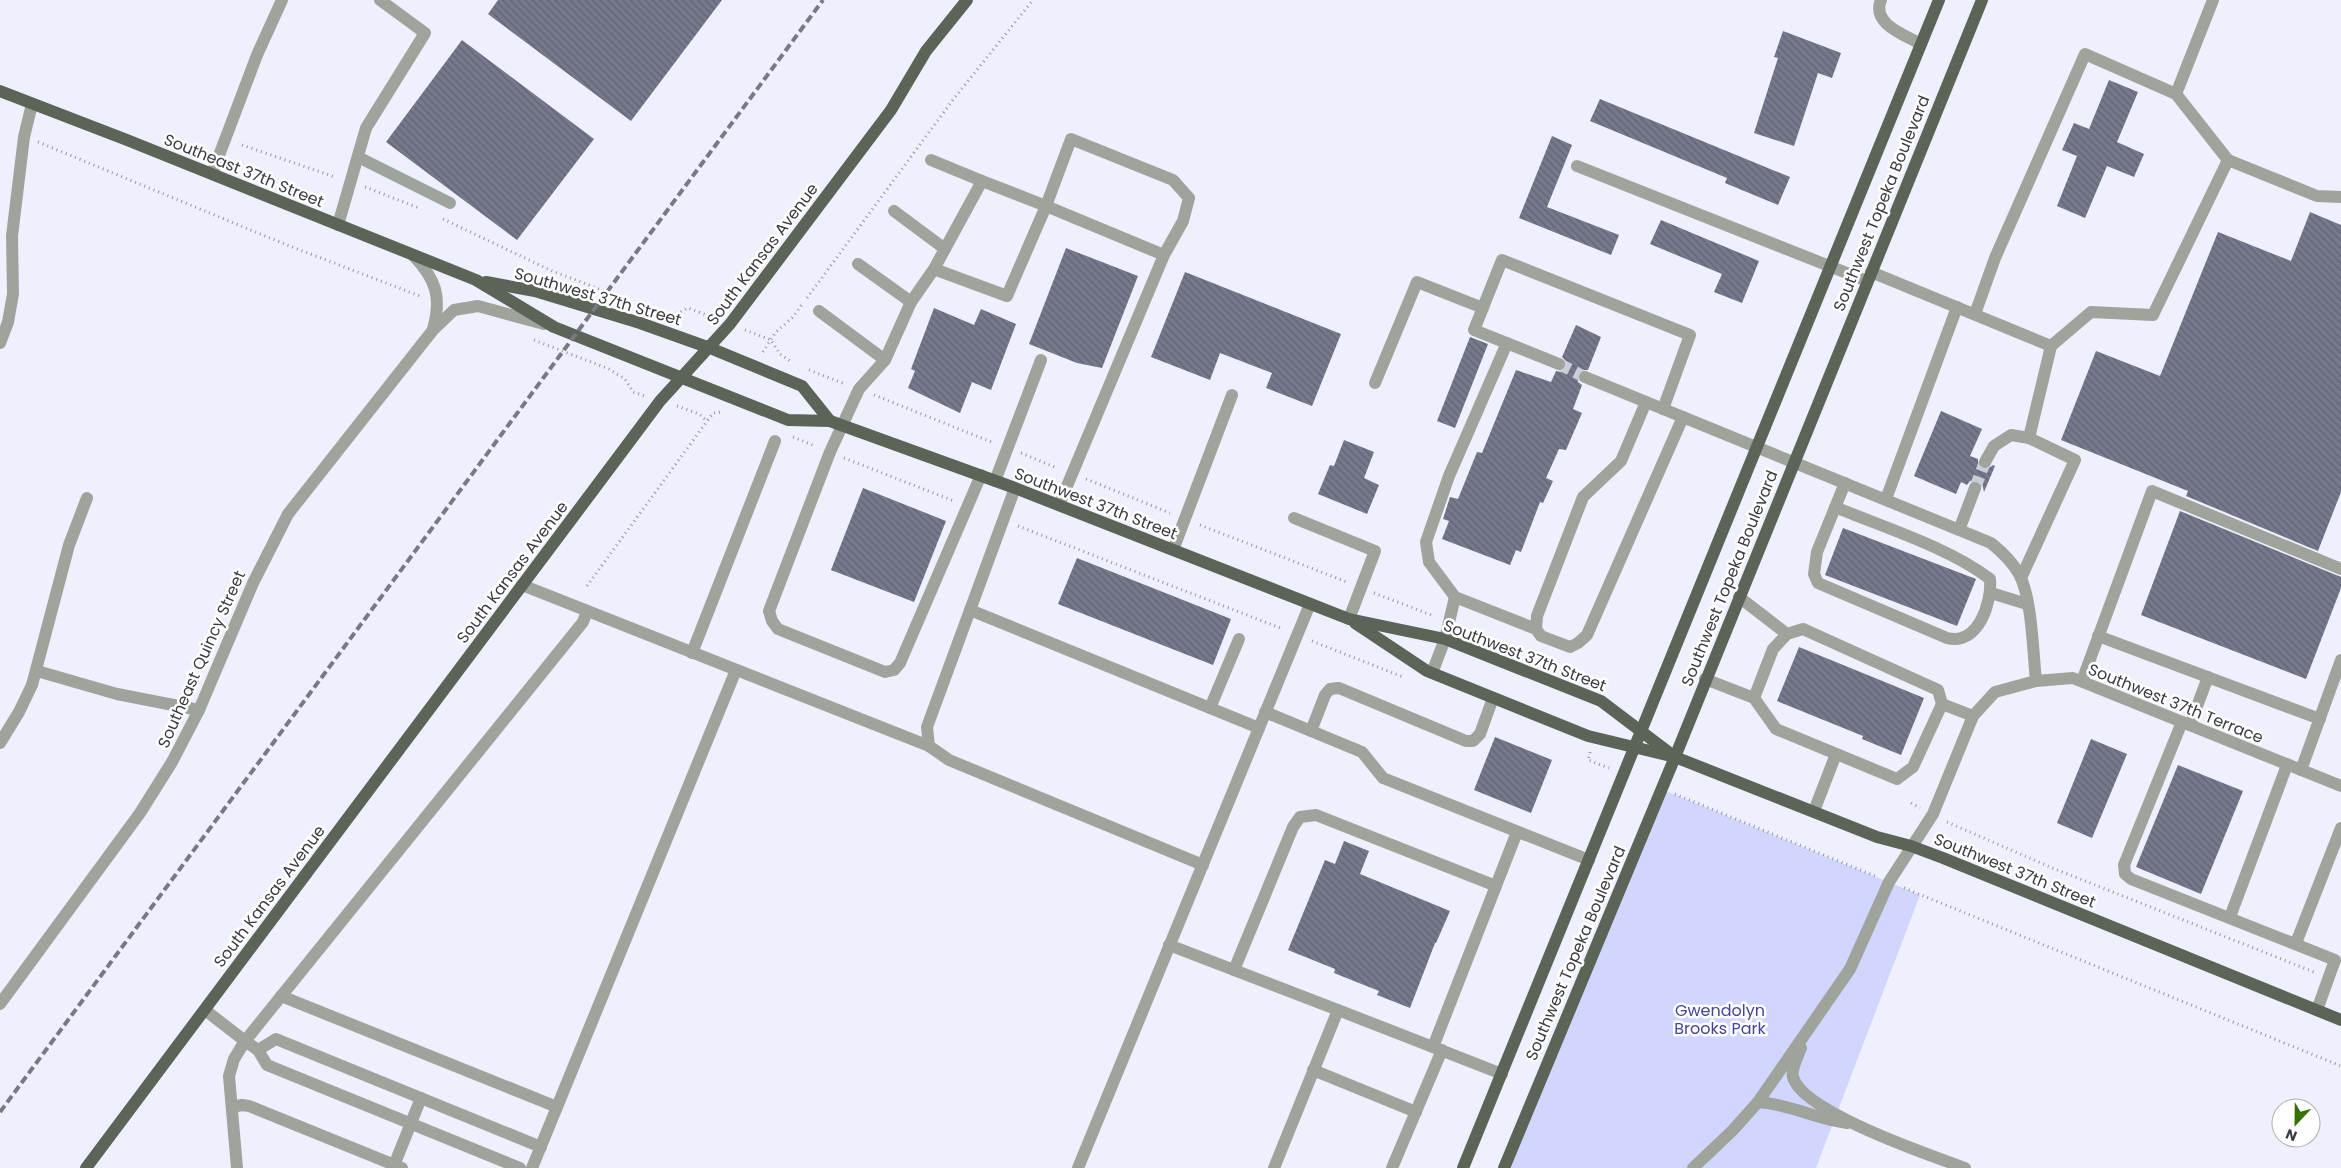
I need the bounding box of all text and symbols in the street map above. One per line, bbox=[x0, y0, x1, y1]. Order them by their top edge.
street label: Southwest Topeka Boulevard bbox=[1828, 92, 1935, 315]
street label: Southeast 37th Street bbox=[160, 128, 327, 213]
street label: South Kansas Avenue bbox=[701, 178, 824, 330]
street label: Southwest 37th Street bbox=[512, 262, 684, 331]
street label: Southwest 37th Street bbox=[1011, 462, 1181, 545]
street label: Southwest Topeka Boulevard bbox=[1676, 467, 1783, 690]
street label: South Kansas Avenue bbox=[451, 496, 574, 648]
street label: Southeast Quincy Street bbox=[152, 567, 251, 752]
street label: Southwest 37th Street bbox=[1440, 614, 1610, 697]
street label: Southwest 37th Terrace bbox=[2085, 658, 2267, 749]
street label: South Kansas Avenue bbox=[208, 820, 331, 972]
street label: Southwest 37th Street bbox=[1930, 827, 2099, 914]
street label: Southwest Topeka Boulevard bbox=[1520, 842, 1631, 1064]
park label: Gwendolyn Brooks Park bbox=[1674, 999, 1766, 1040]
north arrow bbox=[2271, 1098, 2321, 1148]
text: N bbox=[2283, 1124, 2300, 1146]

